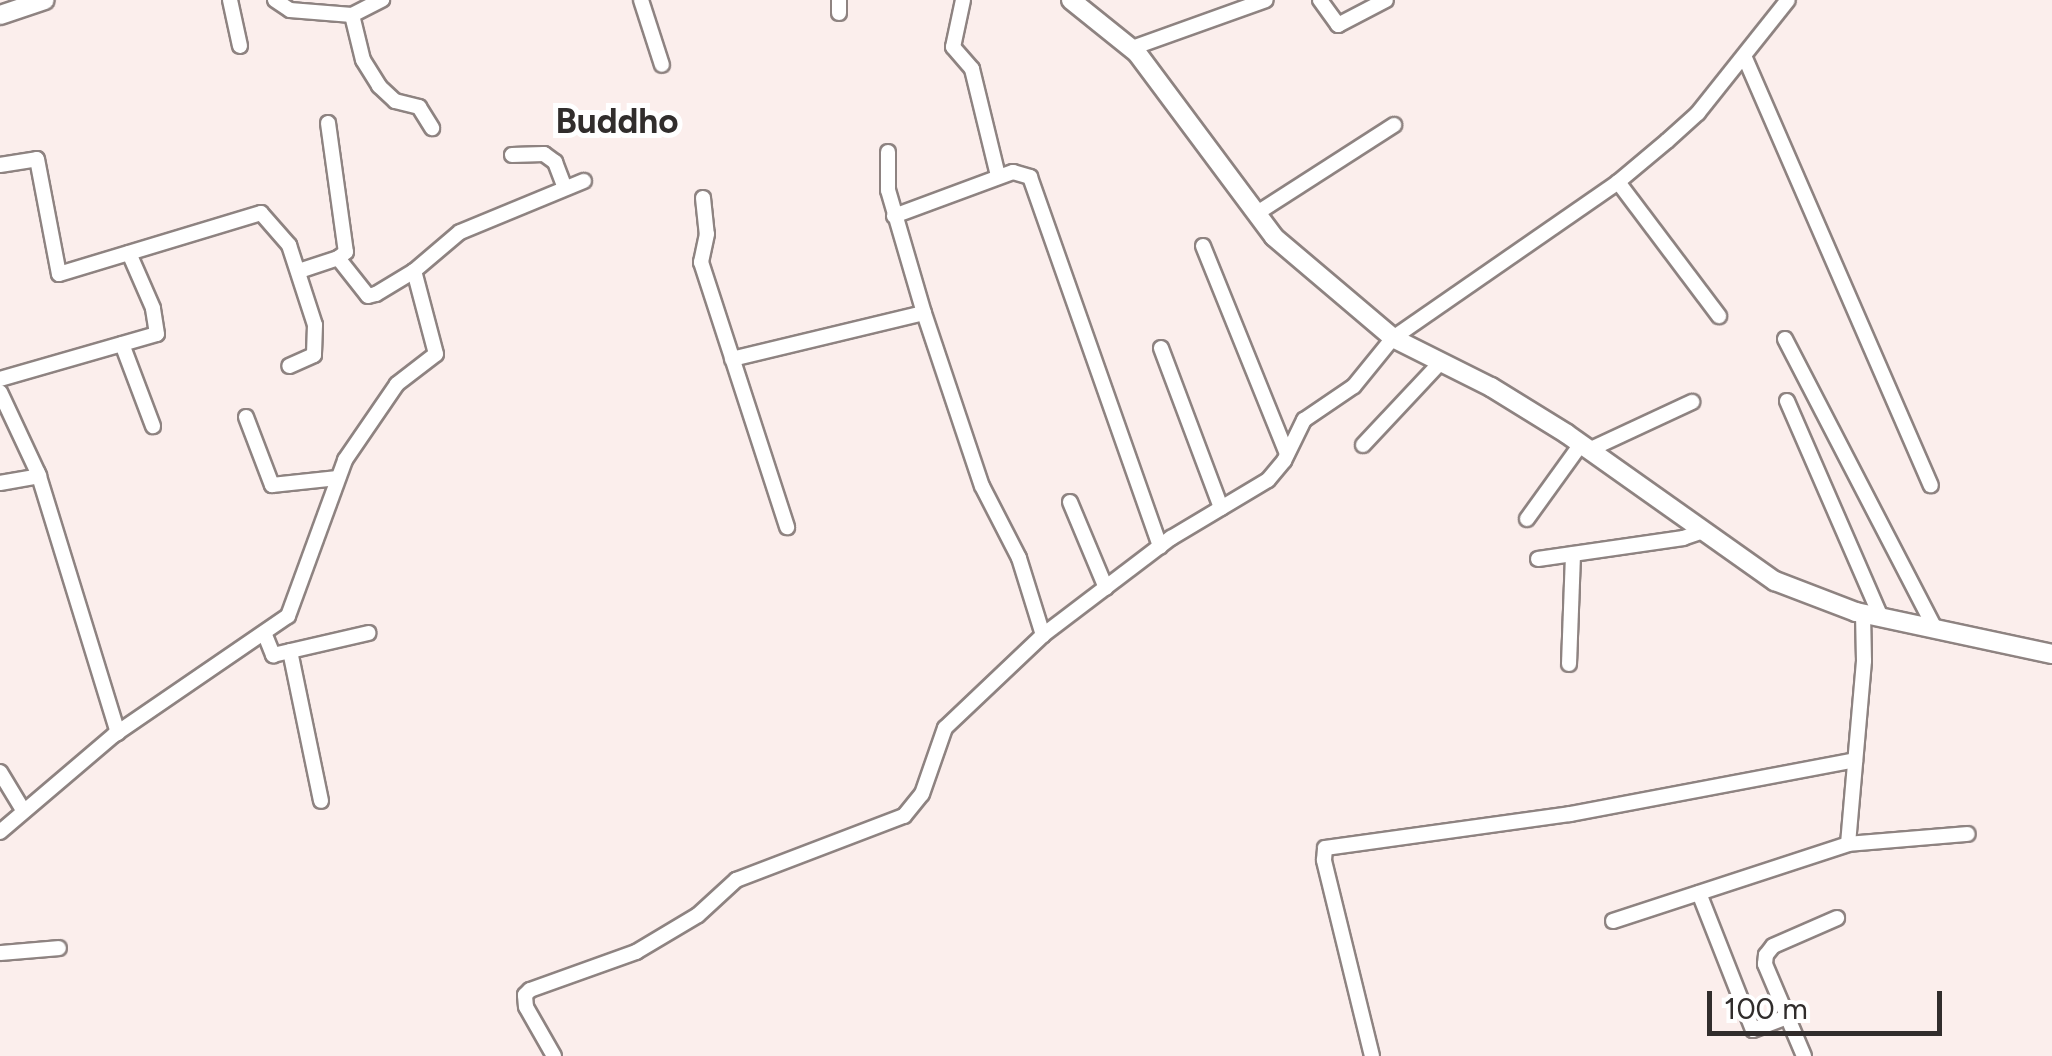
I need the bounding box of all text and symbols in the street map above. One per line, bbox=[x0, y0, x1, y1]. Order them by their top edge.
district label: Buddho bbox=[555, 100, 679, 142]
scale bar bbox=[1712, 971, 1947, 1033]
text: 100 m bbox=[1724, 990, 1808, 1027]

